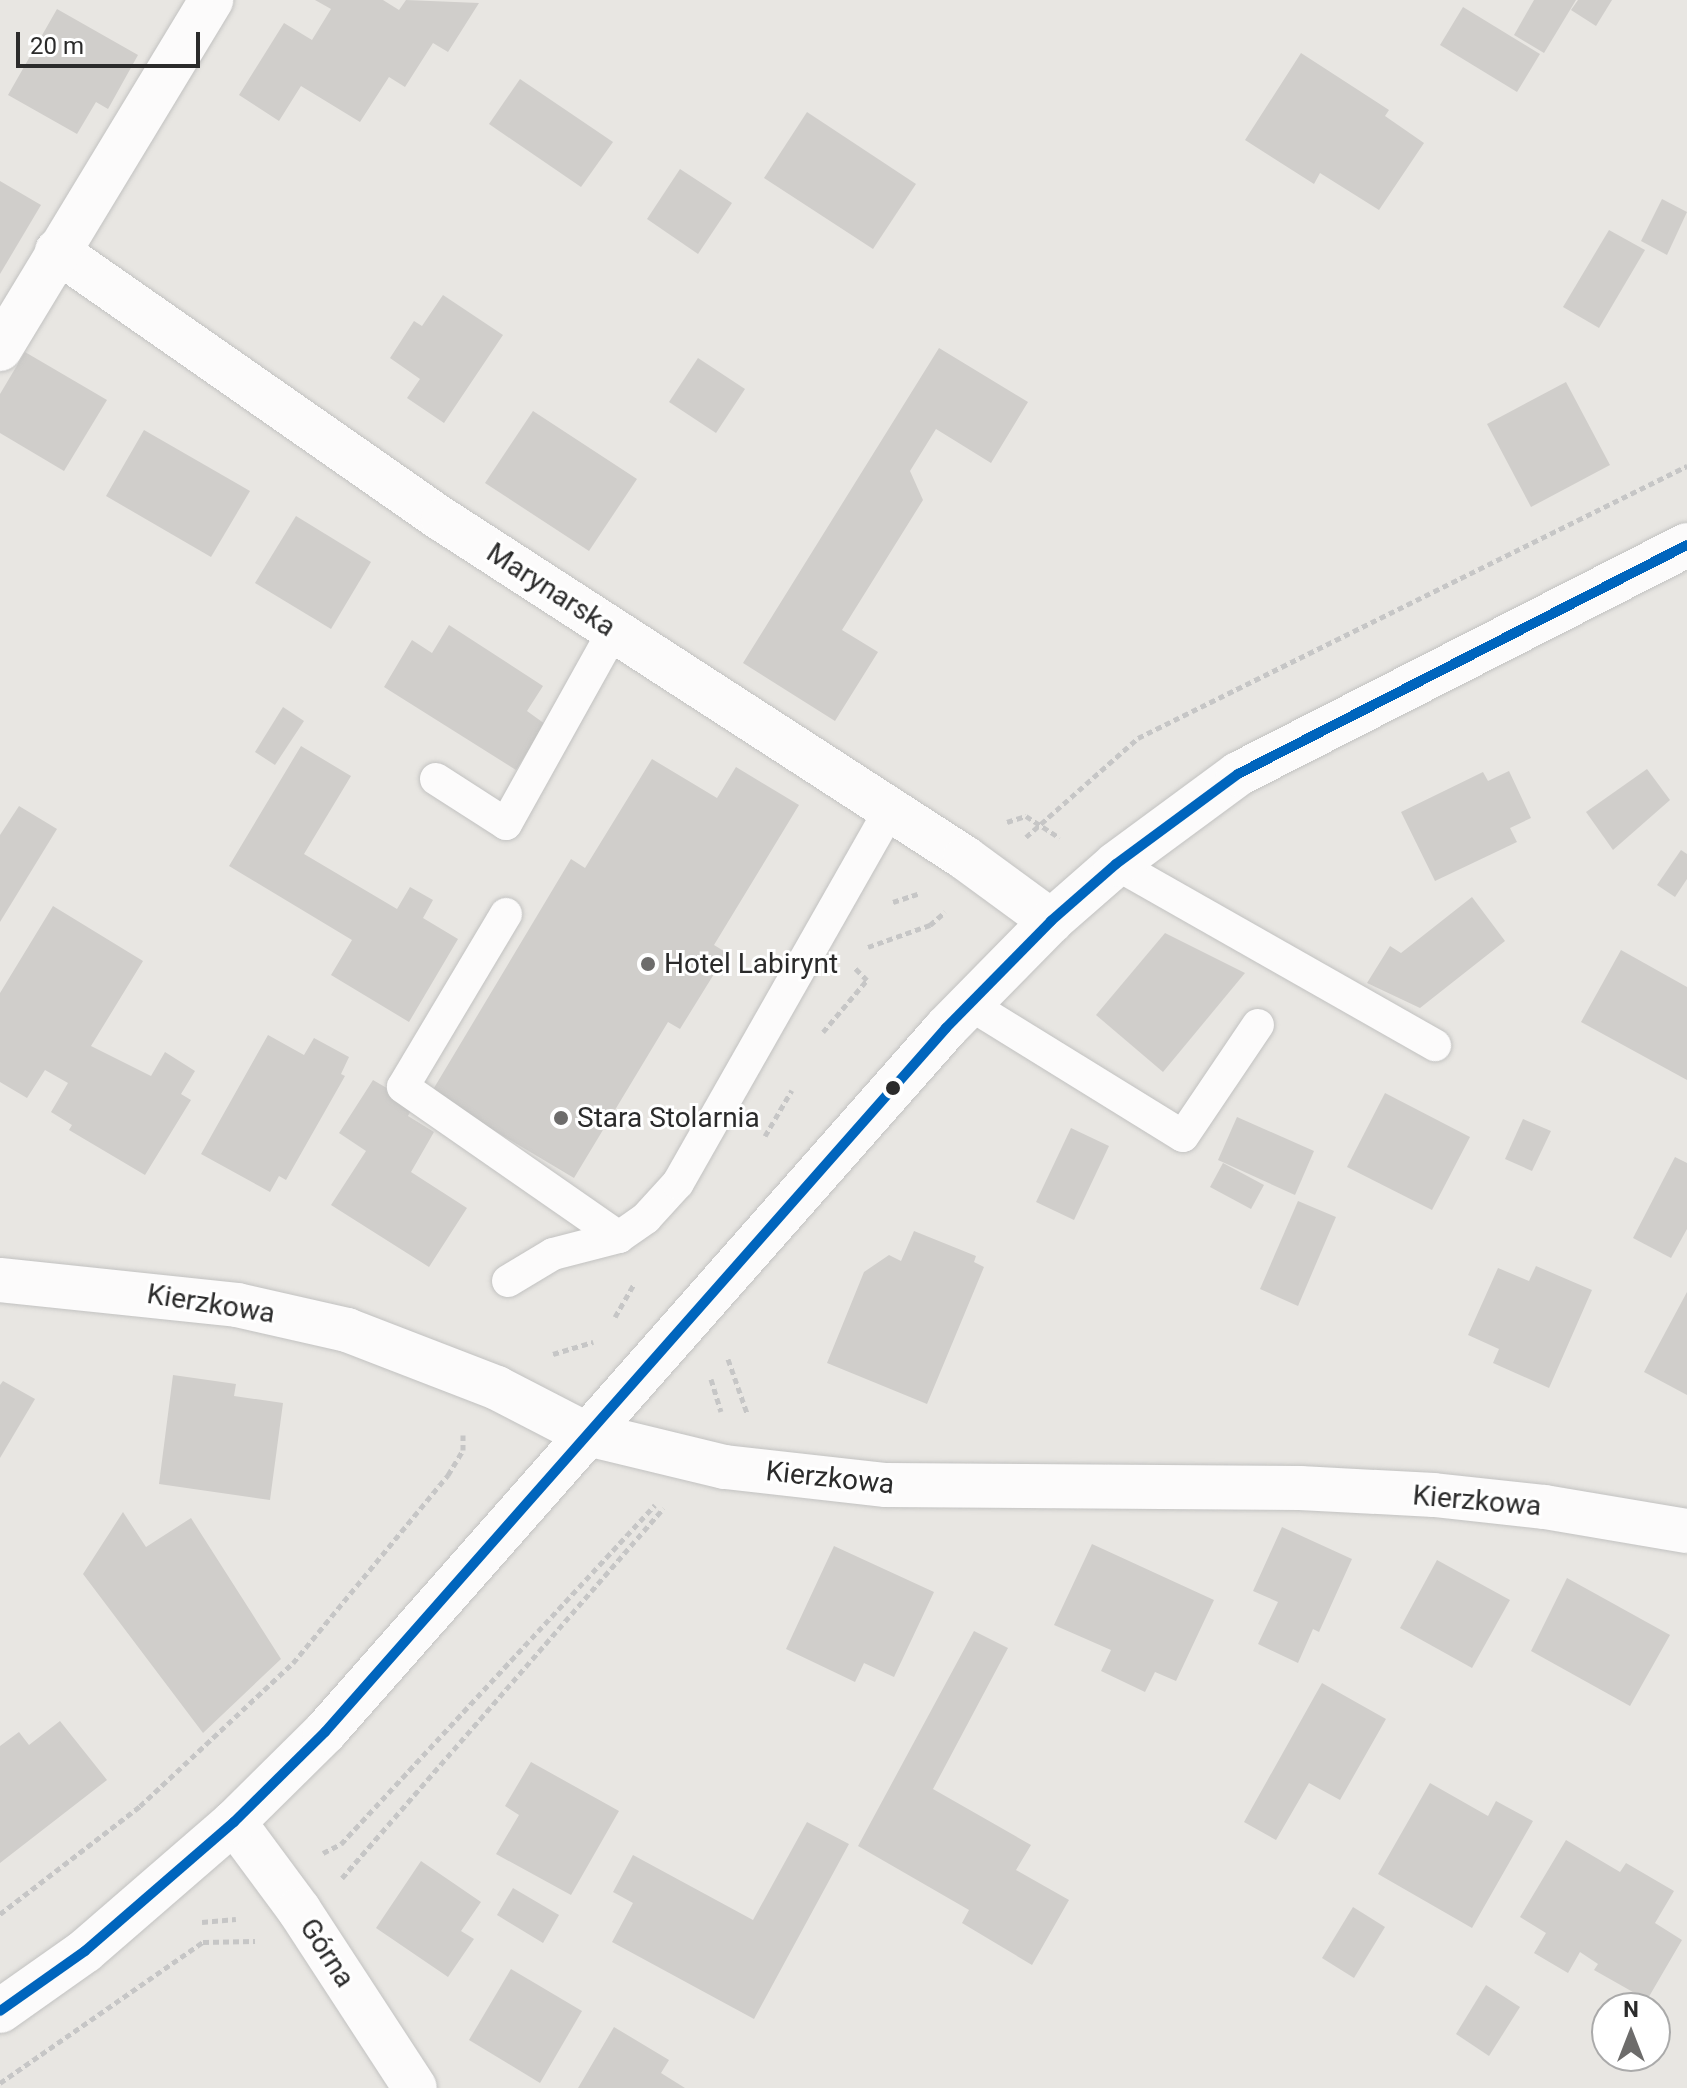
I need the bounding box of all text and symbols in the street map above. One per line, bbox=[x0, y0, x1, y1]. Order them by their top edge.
scale bar bbox=[20, 16, 204, 66]
text: 20 m bbox=[30, 32, 84, 60]
street label: Marynarska bbox=[480, 536, 622, 644]
place label: Hotel Labirynt bbox=[664, 947, 838, 981]
marker: Hotel Labirynt bbox=[639, 955, 657, 973]
unlabelled marker bbox=[885, 1080, 901, 1096]
place label: Stara Stolarnia bbox=[577, 1101, 760, 1135]
marker: Stara Stolarnia bbox=[552, 1109, 570, 1127]
street label: Kierzkowa bbox=[145, 1277, 277, 1331]
street label: Kierzkowa bbox=[764, 1455, 896, 1501]
street label: Kierzkowa bbox=[1411, 1479, 1543, 1523]
street label: Górna bbox=[292, 1912, 362, 1994]
north arrow bbox=[1591, 1992, 1671, 2072]
text: N bbox=[1623, 1997, 1639, 2022]

